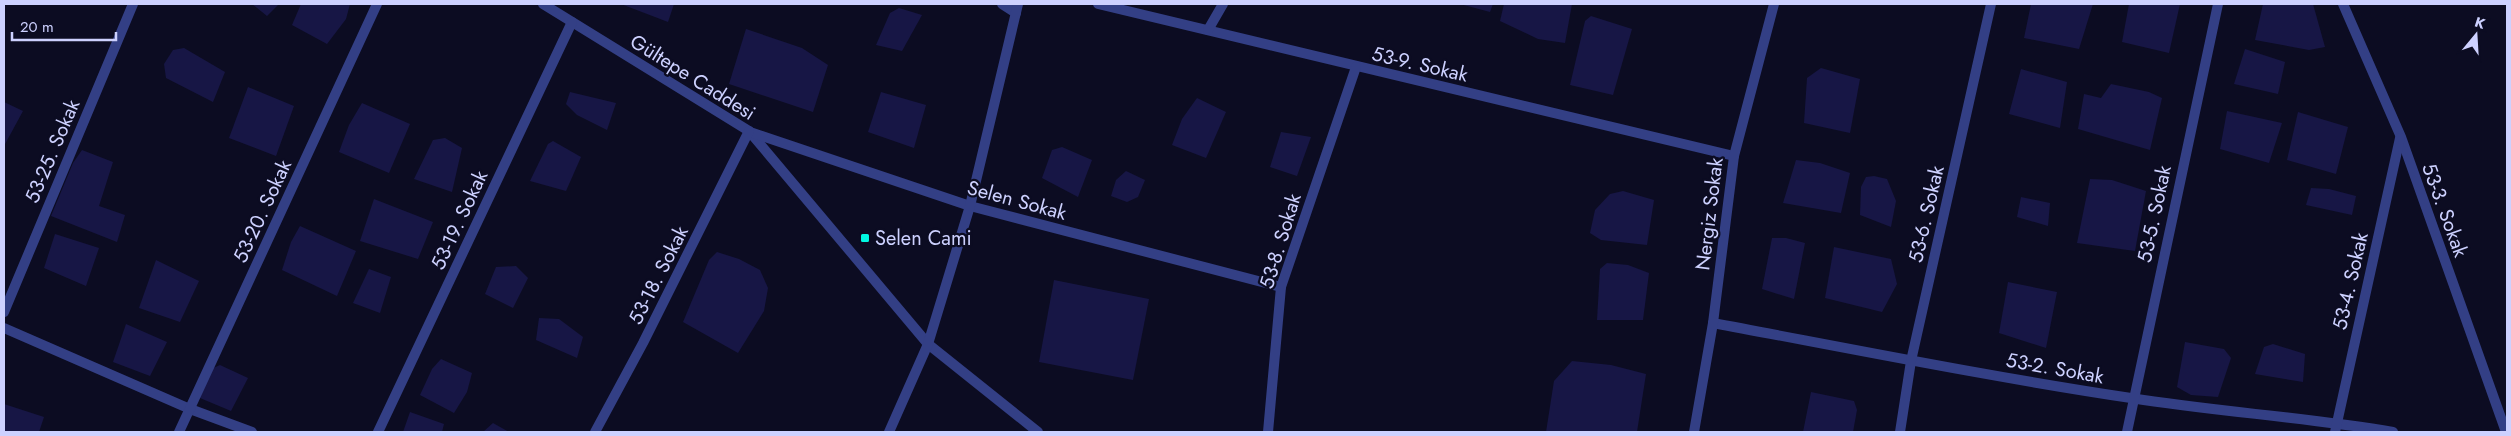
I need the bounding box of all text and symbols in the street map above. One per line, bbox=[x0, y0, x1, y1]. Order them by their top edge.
scale bar bbox=[12, 10, 116, 42]
north arrow bbox=[2451, 10, 2501, 60]
text: K bbox=[2472, 12, 2488, 34]
text: 20 m bbox=[20, 16, 54, 38]
street label: Gültepe Caddesi bbox=[624, 27, 761, 128]
street label: 53-9. Sokak bbox=[1369, 39, 1471, 90]
street label: 53-25. Sokak bbox=[18, 95, 87, 208]
street label: 53-20. Sokak bbox=[226, 155, 299, 268]
street label: Nergiz Sokak bbox=[1688, 156, 1731, 272]
street label: 53-3. Sokak bbox=[2414, 159, 2475, 261]
street label: 53-6. Sokak bbox=[1901, 162, 1952, 266]
street label: 53-5. Sokak bbox=[2130, 163, 2179, 265]
street label: 53-19. Sokak bbox=[424, 166, 495, 275]
street label: Selen Sokak bbox=[964, 173, 1070, 228]
street label: 53-8. Sokak bbox=[1252, 190, 1309, 292]
street label: 53-18. Sokak bbox=[621, 221, 696, 330]
place label: Selen Cami bbox=[875, 224, 972, 253]
street label: 53-4. Sokak bbox=[2325, 229, 2376, 333]
marker: Selen Cami bbox=[859, 232, 871, 244]
street label: 53-2. Sokak bbox=[2004, 346, 2106, 391]

